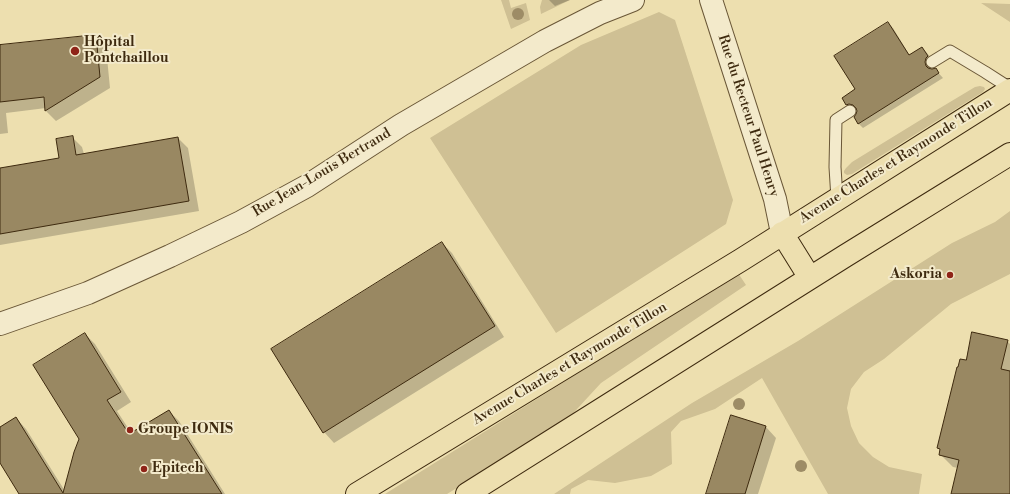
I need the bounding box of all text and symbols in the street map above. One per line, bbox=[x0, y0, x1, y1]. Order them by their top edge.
street label: Rue du Recteur Paul Henry bbox=[714, 33, 782, 199]
place label: Hôpital Pontchaillou bbox=[84, 35, 169, 68]
marker: Hôpital Pontchaillou bbox=[69, 45, 81, 57]
street label: Avenue Charles et Raymonde Tillon bbox=[797, 95, 995, 227]
street label: Rue Jean-Louis Bertrand bbox=[250, 125, 394, 221]
place label: Askoria bbox=[890, 267, 942, 283]
marker: Askoria bbox=[945, 270, 955, 280]
street label: Avenue Charles et Raymonde Tillon bbox=[470, 299, 670, 429]
place label: Groupe IONIS bbox=[138, 422, 233, 438]
marker: Groupe IONIS bbox=[125, 425, 135, 435]
place label: Epitech bbox=[152, 461, 203, 477]
marker: Epitech bbox=[139, 464, 149, 474]

